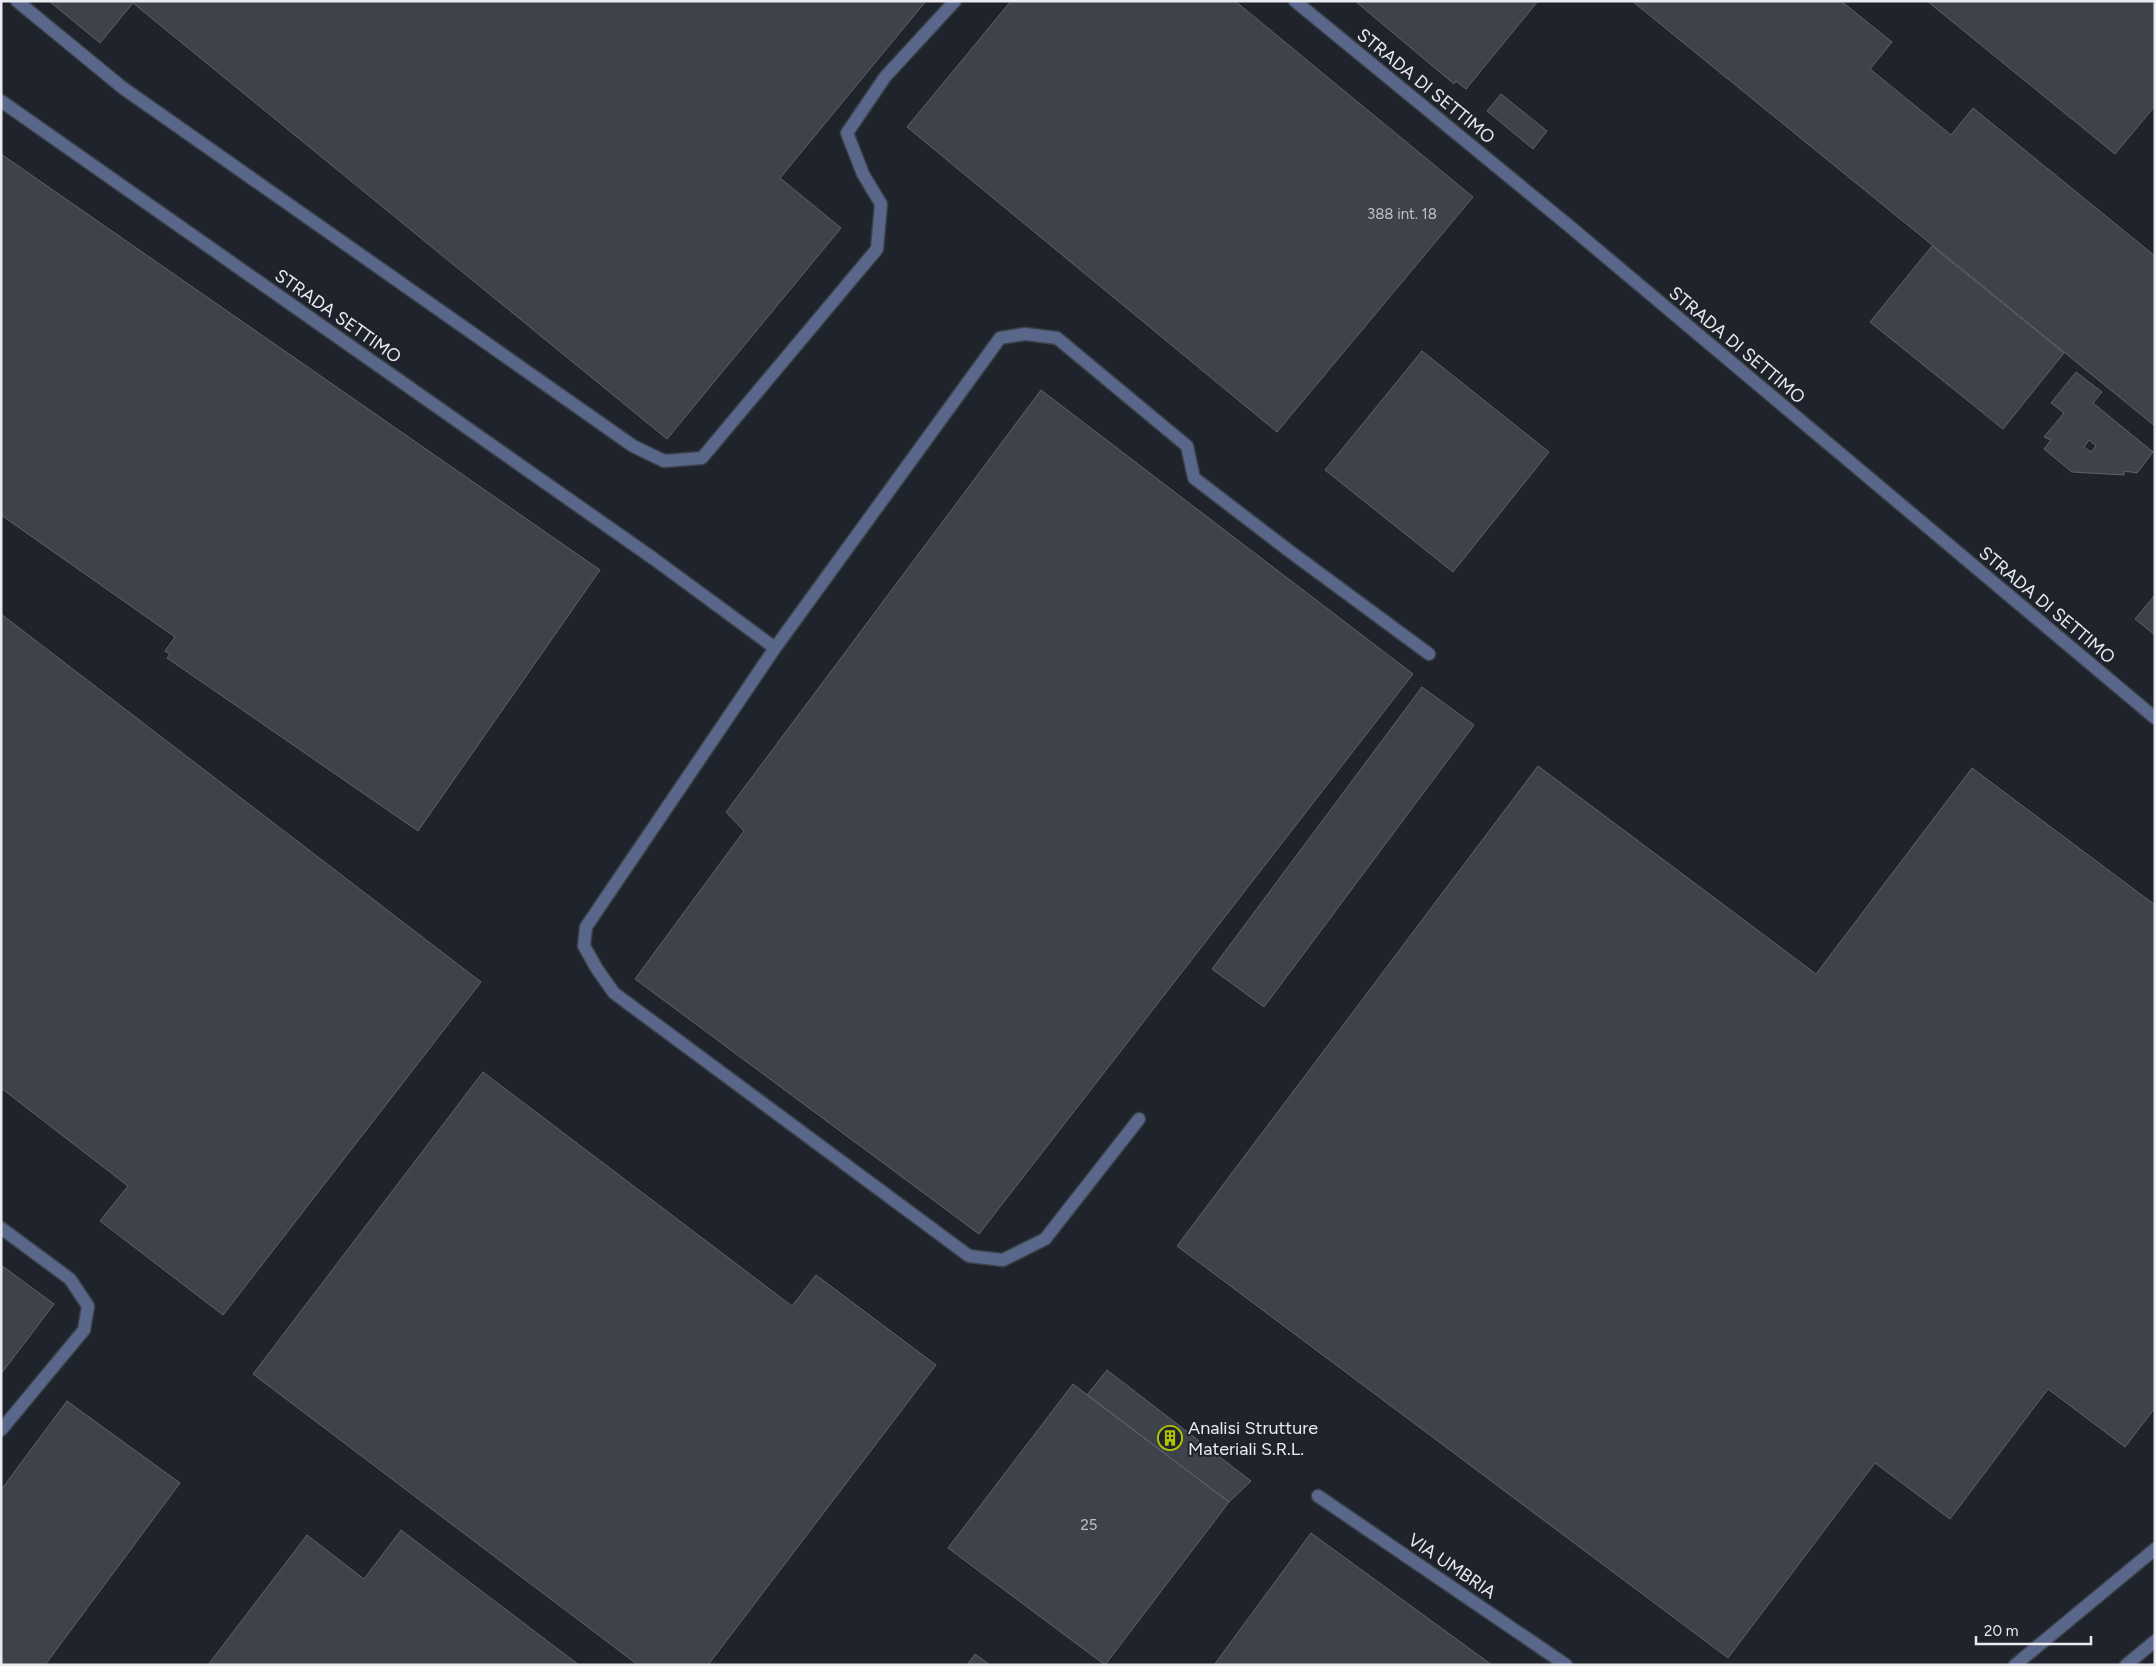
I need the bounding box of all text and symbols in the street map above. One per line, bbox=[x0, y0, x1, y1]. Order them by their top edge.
street label: STRADA DI SETTIMO bbox=[1353, 24, 1499, 148]
house number: 388 int. 18 bbox=[1367, 205, 1437, 223]
street label: STRADA SETTIMO bbox=[271, 264, 405, 368]
street label: STRADA DI SETTIMO bbox=[1664, 282, 1810, 408]
street label: STRADA DI SETTIMO bbox=[1974, 542, 2120, 668]
place label: Analisi Strutture Materiali S.R.L. bbox=[1188, 1417, 1318, 1460]
building icon: Analisi Strutture Materiali S.R.L. bbox=[1157, 1425, 1183, 1451]
house number: 25 bbox=[1080, 1516, 1098, 1534]
street label: VIA UMBRIA bbox=[1404, 1529, 1500, 1603]
scale bar bbox=[1976, 1614, 2091, 1646]
text: 20 m bbox=[1984, 1622, 2018, 1640]

